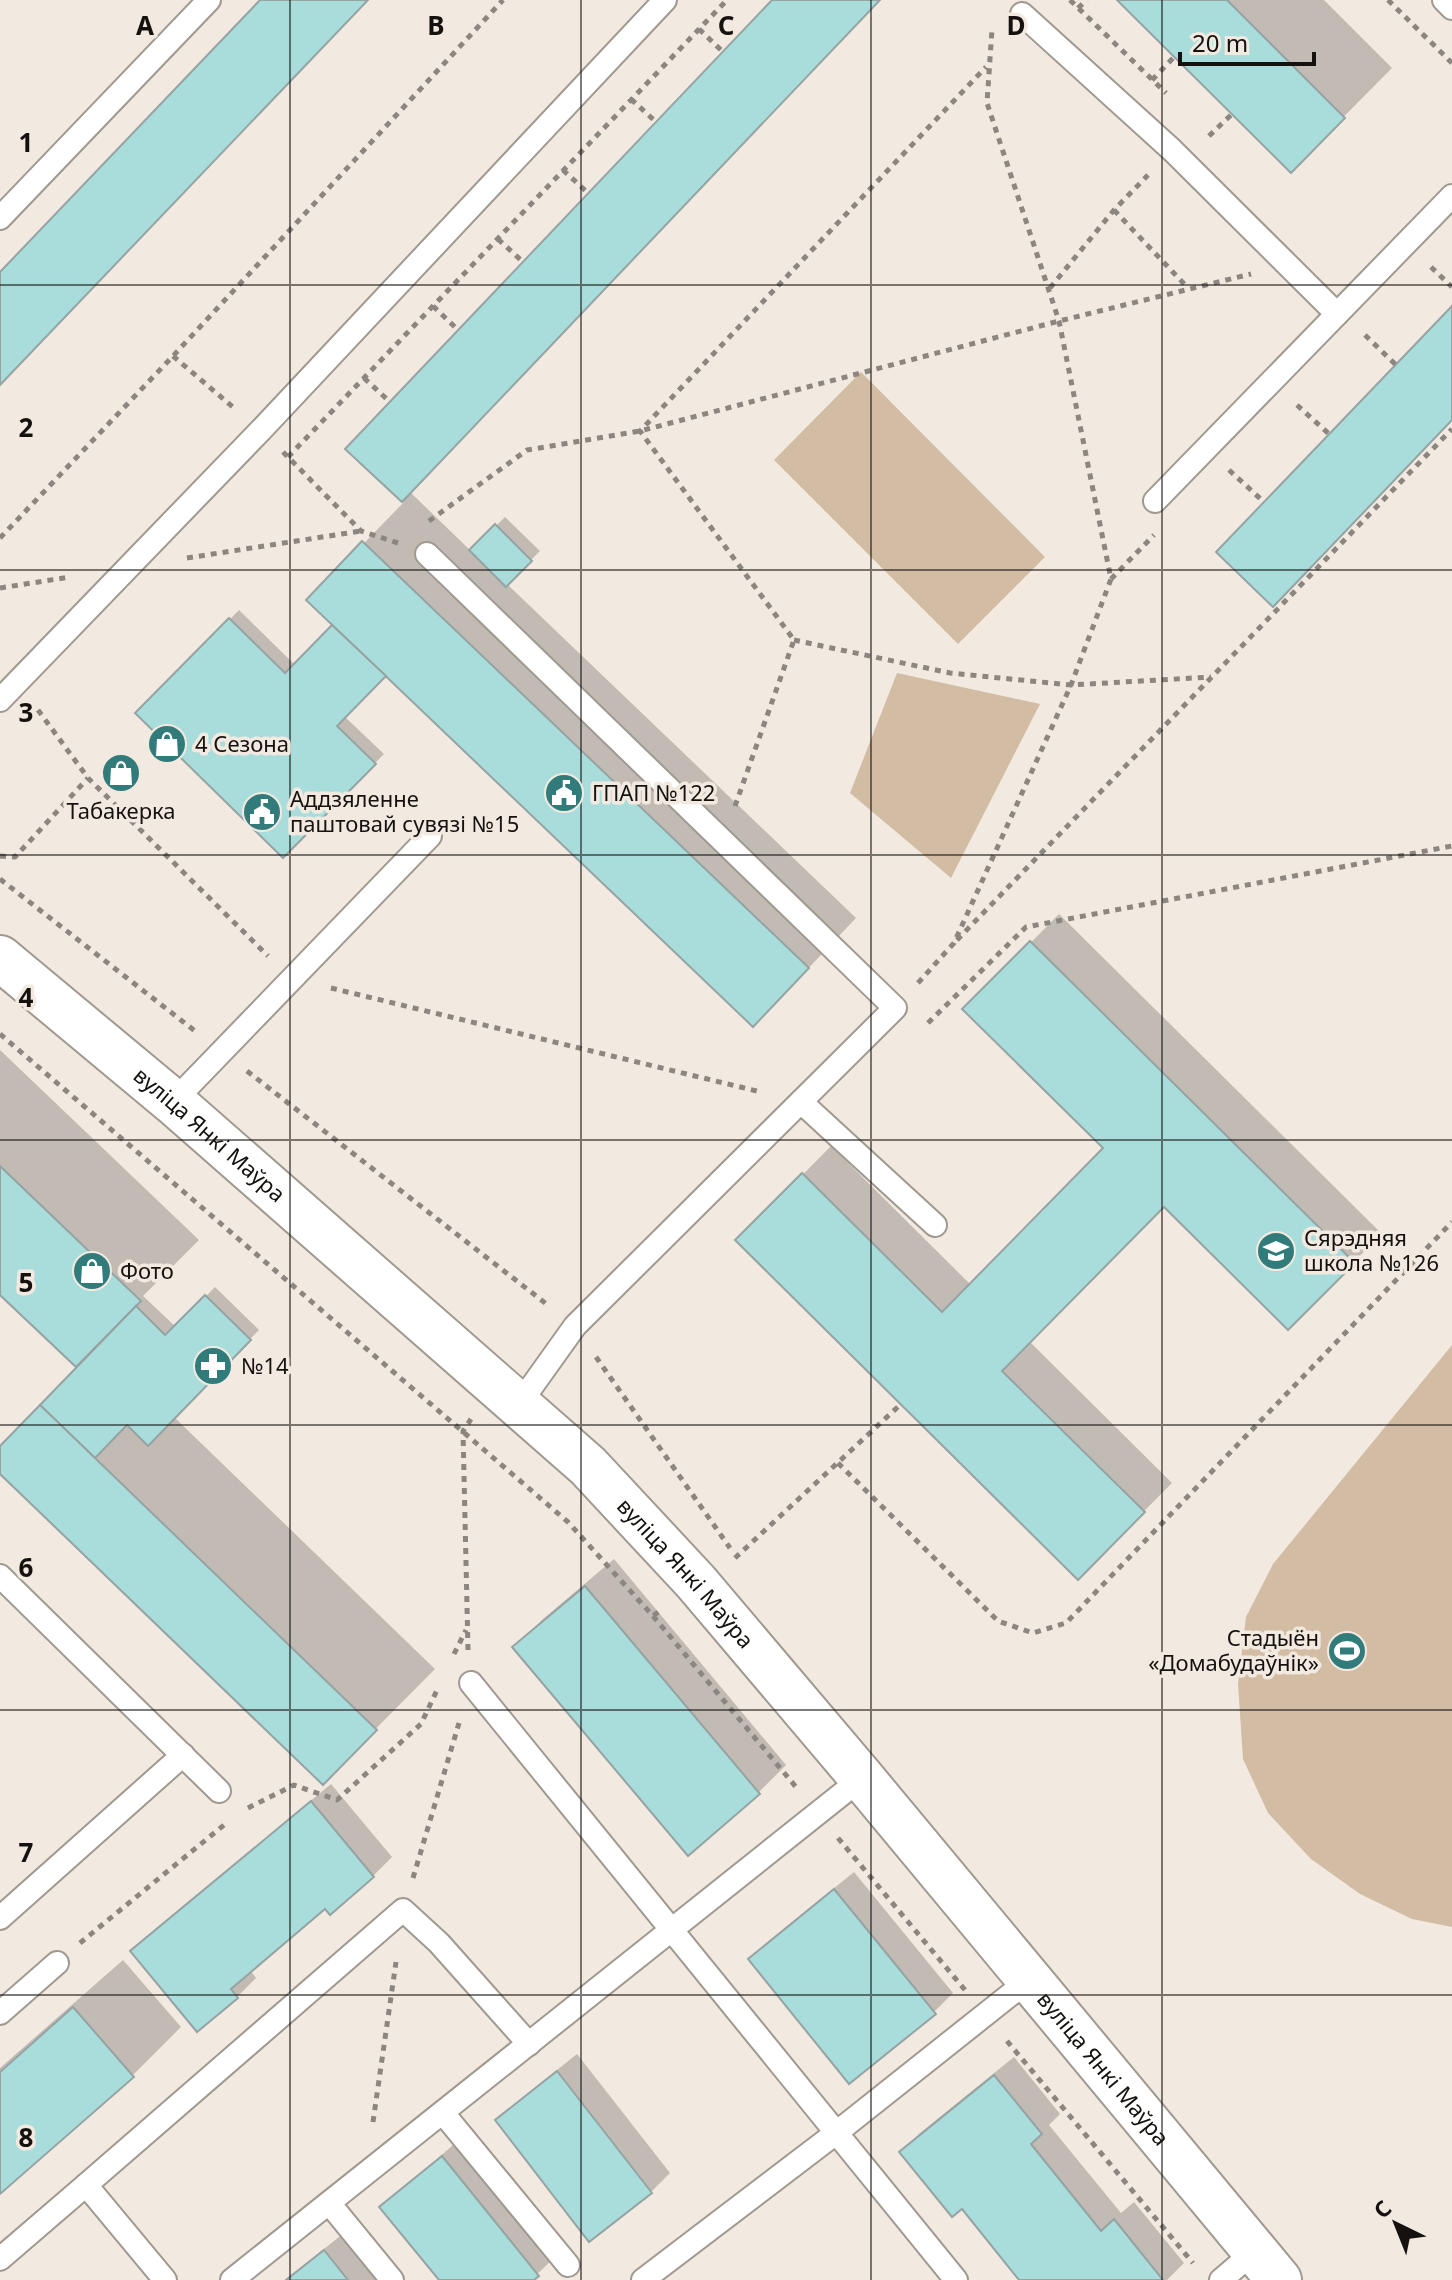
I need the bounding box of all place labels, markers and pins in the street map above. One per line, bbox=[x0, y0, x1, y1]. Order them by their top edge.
shop icon: 4 Сезона bbox=[146, 723, 188, 765]
place label: 4 Сезона bbox=[195, 728, 289, 758]
shop icon: Табакерка bbox=[100, 752, 142, 794]
public building icon: ГПАП №122 bbox=[543, 772, 585, 814]
place label: ГПАП №122 bbox=[592, 777, 715, 807]
place label: Аддзяленне паштовай сувязі №15 bbox=[290, 783, 519, 838]
public building icon: Аддзяленне паштовай сувязі №15 bbox=[241, 791, 283, 833]
place label: Табакерка bbox=[66, 795, 176, 825]
place label: Сярэдняя школа №126 bbox=[1304, 1222, 1439, 1277]
school or university icon: Сярэдняя школа №126 bbox=[1255, 1230, 1297, 1272]
shop icon: Фото bbox=[71, 1250, 113, 1292]
place label: Фото bbox=[120, 1255, 174, 1285]
pharmacy icon: №14 bbox=[192, 1345, 234, 1387]
place label: №14 bbox=[241, 1350, 289, 1380]
place label: Стадыён «Домабудаўнік» bbox=[1148, 1622, 1319, 1677]
sports icon: Стадыён «Домабудаўнік» bbox=[1326, 1630, 1368, 1672]

